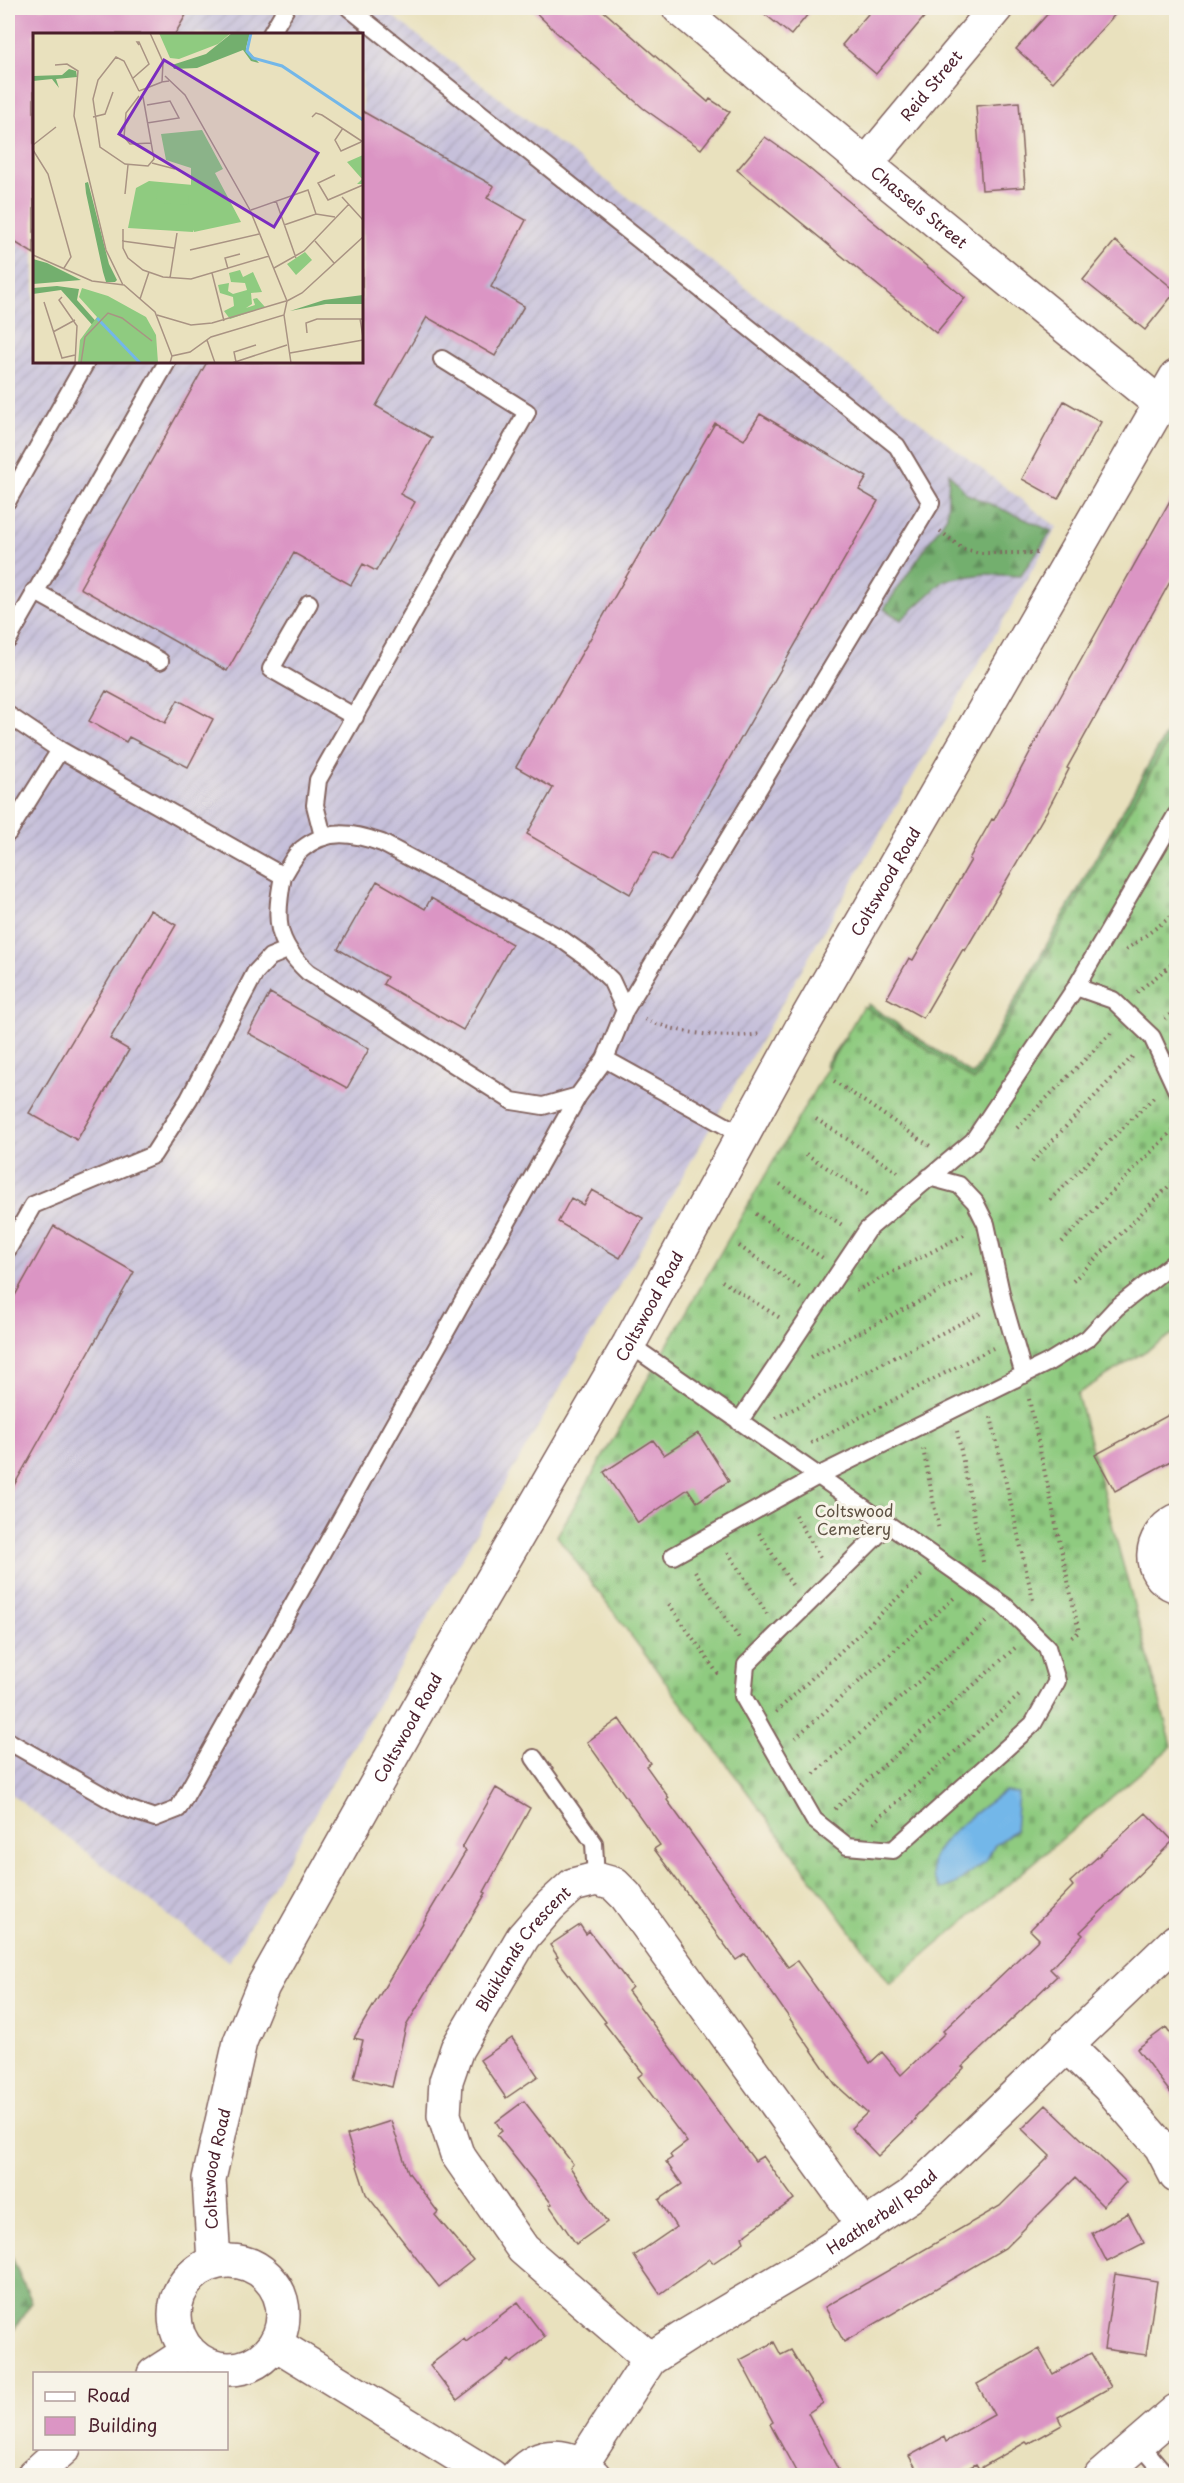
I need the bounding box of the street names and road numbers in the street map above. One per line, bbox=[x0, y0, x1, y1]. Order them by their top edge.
street label: Reid Street bbox=[894, 44, 968, 126]
street label: Chassels Street bbox=[866, 160, 974, 254]
street label: Coltswood Road bbox=[844, 822, 926, 940]
street label: Coltswood Road bbox=[608, 1246, 689, 1365]
street label: Coltswood Road bbox=[366, 1668, 447, 1787]
street label: Blaiklands Crescent bbox=[469, 1880, 576, 2016]
street label: Coltswood Road bbox=[196, 2106, 236, 2230]
street label: Heatherbell Road bbox=[821, 2163, 942, 2259]

